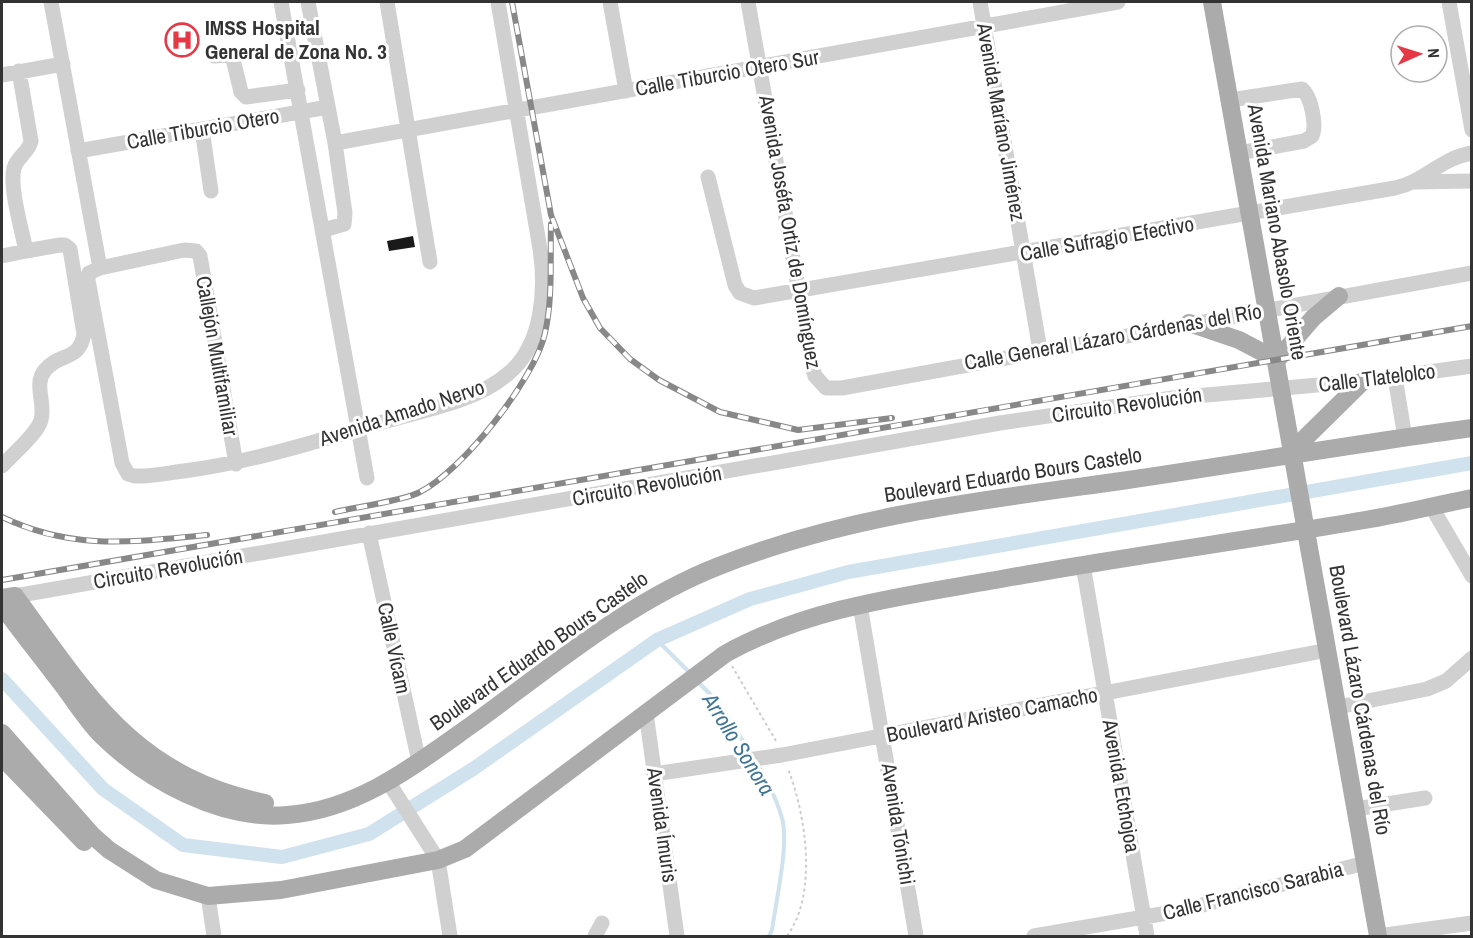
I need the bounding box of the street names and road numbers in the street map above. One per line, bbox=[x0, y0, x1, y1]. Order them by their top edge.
street label: Avenida Maríano Jiménez bbox=[970, 20, 1033, 224]
street label: Calle Tiburcio Otero Sur bbox=[633, 42, 821, 103]
street label: Avenida Joséfa Ortiz de Domínguez bbox=[752, 92, 829, 371]
street label: Calle Tiburcio Otero bbox=[124, 101, 281, 156]
street label: Avenida Mariano Abasolo Oriente bbox=[1241, 101, 1314, 362]
street label: Calle Sufragio Efectivo bbox=[1018, 209, 1196, 268]
street label: Callejón Multifamiliar bbox=[189, 274, 246, 438]
street label: Calle General Lázaro Cárdenas del Río bbox=[962, 296, 1264, 377]
street label: Calle Tlatelolco bbox=[1317, 356, 1437, 399]
street label: Avenida Amado Nervo bbox=[315, 372, 488, 453]
street label: Circuito Revolución bbox=[1050, 380, 1204, 429]
street label: Boulevard Eduardo Bours Castelo bbox=[882, 440, 1144, 509]
street label: Circuito Revolución bbox=[570, 458, 724, 513]
street label: Circuito Revolución bbox=[91, 541, 245, 596]
street label: Boulevard Lázaro Cárdenas del Río bbox=[1322, 563, 1399, 837]
street label: Boulevard Eduardo Bours Castelo bbox=[424, 564, 654, 737]
street label: Calle Vícam bbox=[371, 600, 418, 696]
street label: Boulevard Aristeo Camacho bbox=[884, 680, 1100, 749]
street label: Avenida Etchojoa bbox=[1095, 716, 1148, 855]
street label: Avenida Tónichi bbox=[874, 760, 922, 887]
street label: Avenida Ímuris bbox=[640, 765, 685, 884]
street label: Calle Francisco Sarabia bbox=[1160, 854, 1346, 927]

